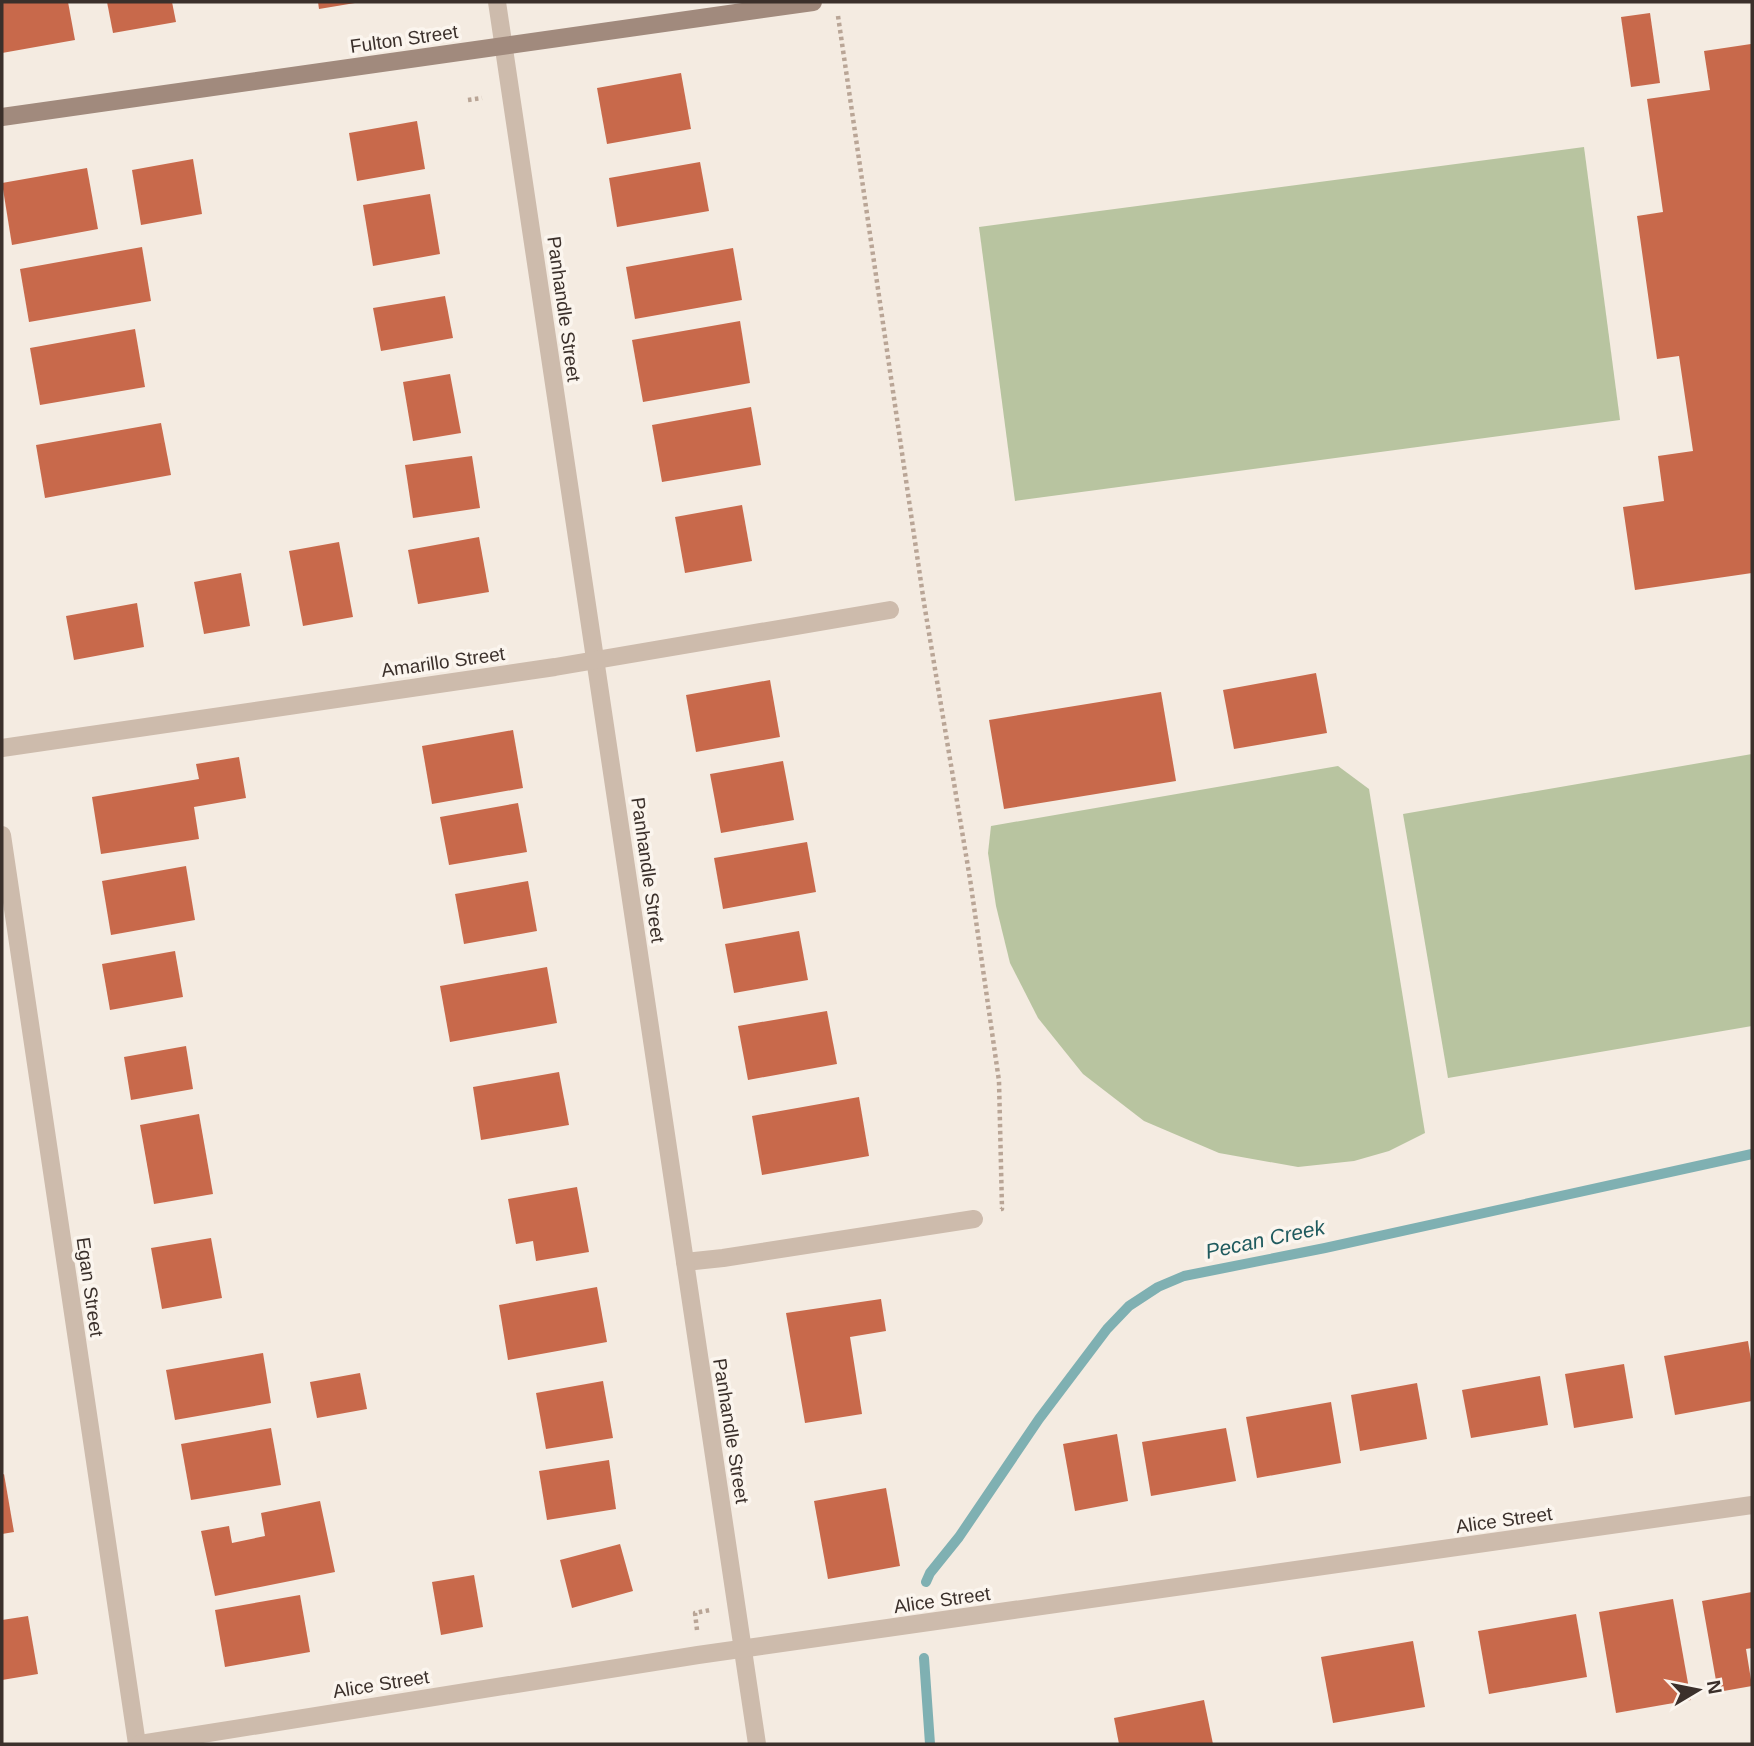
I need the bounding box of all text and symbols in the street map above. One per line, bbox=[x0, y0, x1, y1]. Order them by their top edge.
street label: Fulton Street bbox=[349, 21, 460, 57]
street label: Panhandle Street bbox=[543, 235, 585, 384]
street label: Amarillo Street bbox=[380, 643, 507, 681]
street label: Panhandle Street bbox=[627, 796, 669, 945]
water label: Pecan Creek bbox=[1203, 1215, 1328, 1263]
street label: Egan Street bbox=[73, 1236, 107, 1339]
street label: Panhandle Street bbox=[709, 1357, 753, 1506]
street label: Alice Street bbox=[1454, 1503, 1554, 1537]
street label: Alice Street bbox=[892, 1583, 992, 1617]
north arrow bbox=[1663, 1655, 1733, 1725]
street label: Alice Street bbox=[331, 1666, 431, 1702]
text: N bbox=[1703, 1679, 1726, 1696]

